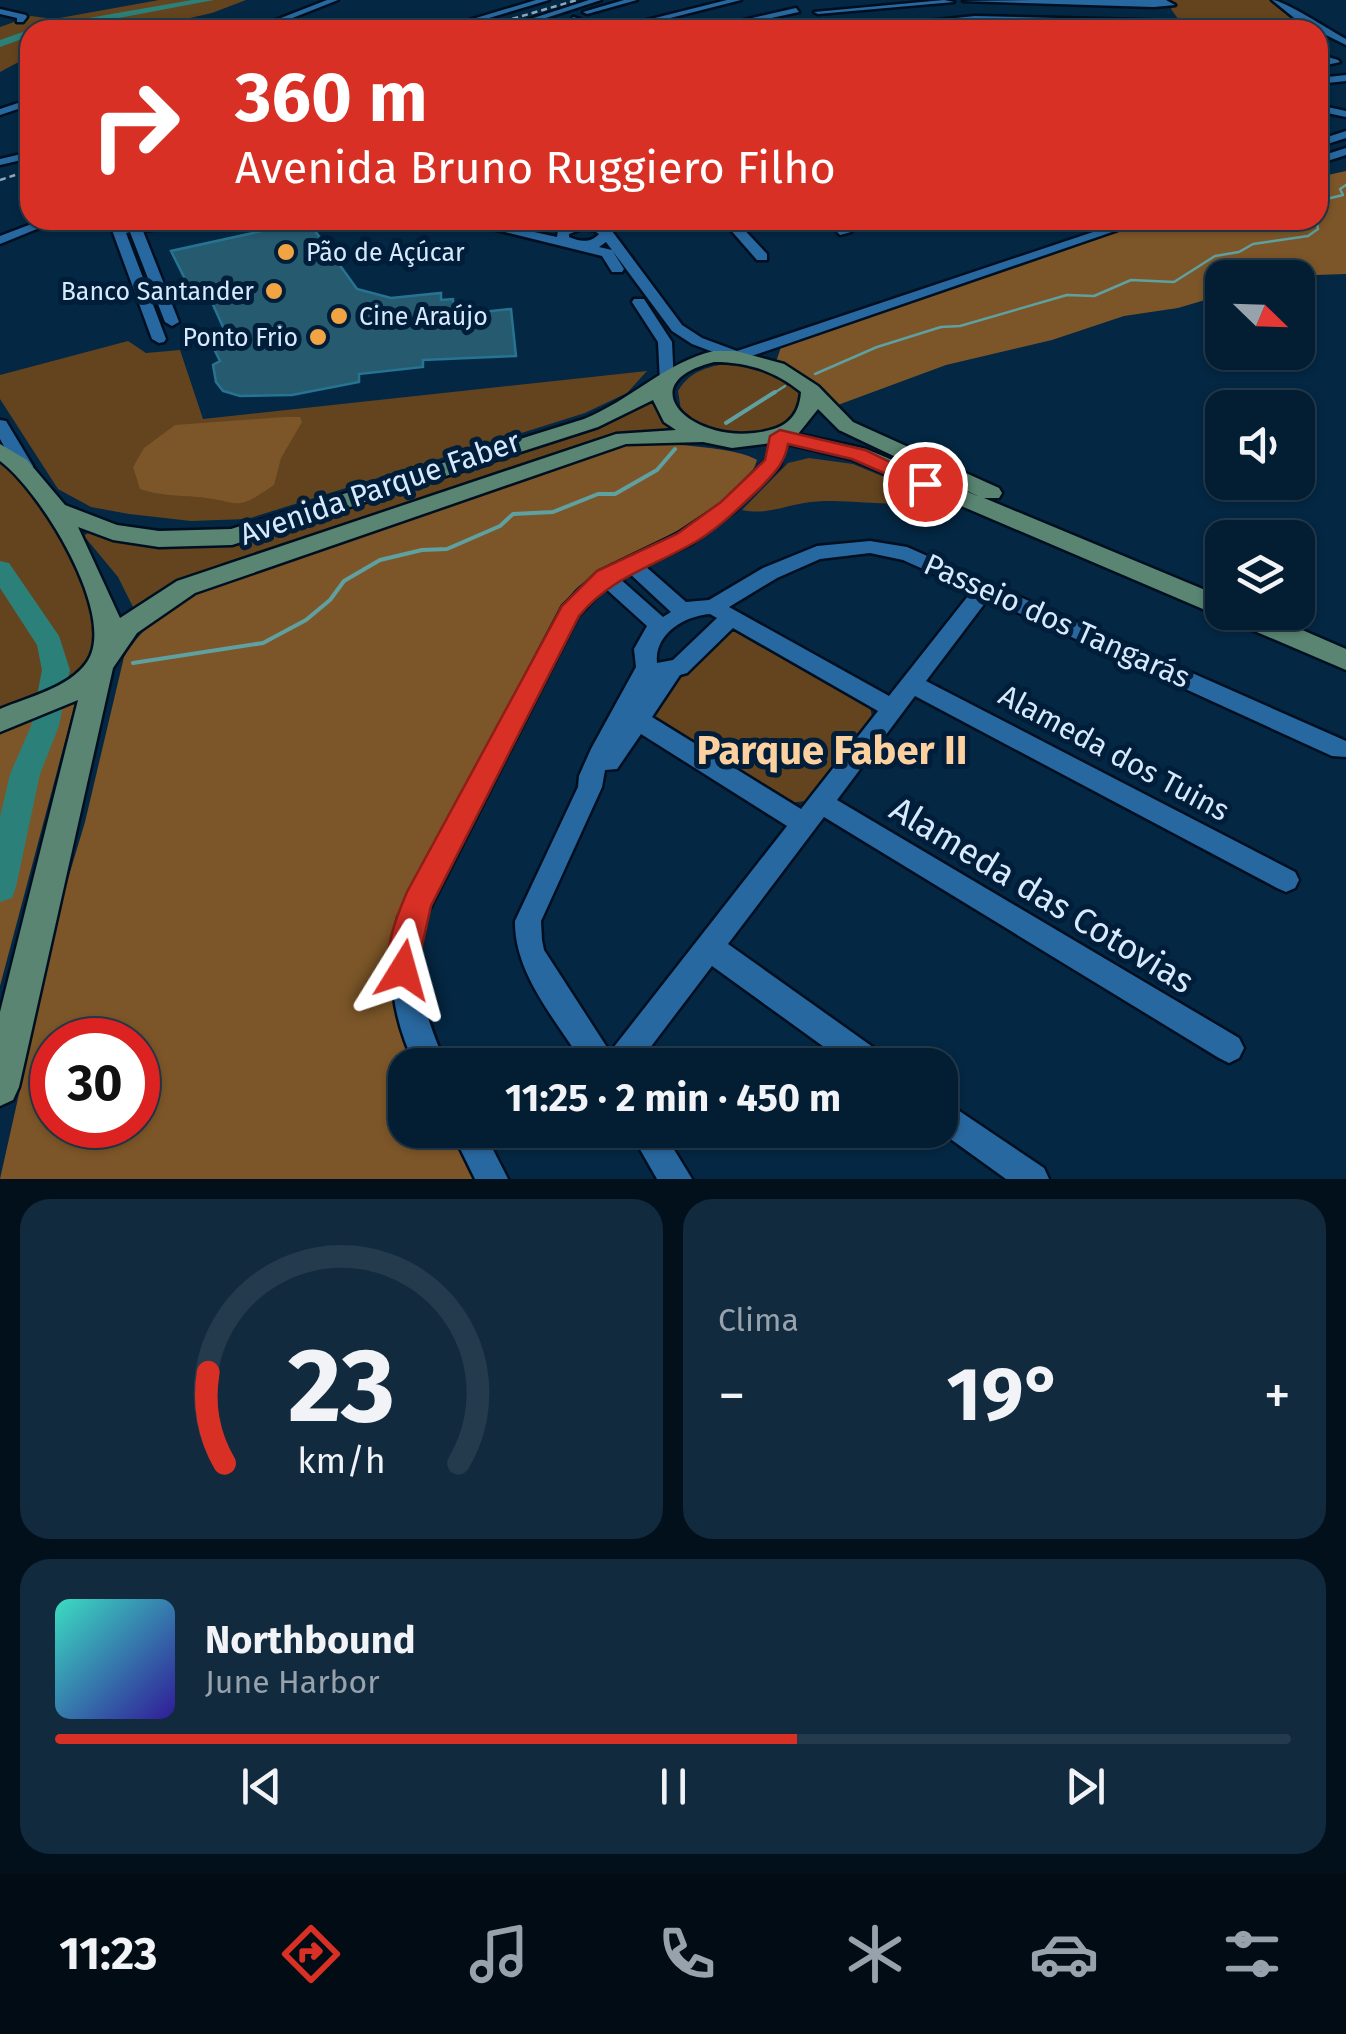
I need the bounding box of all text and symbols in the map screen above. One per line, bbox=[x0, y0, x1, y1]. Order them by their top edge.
text: 360 m bbox=[235, 56, 428, 140]
icon: right bbox=[70, 60, 200, 190]
text: Avenida Bruno Ruggiero Filho bbox=[235, 141, 836, 195]
place label: Pão de Açúcar bbox=[306, 238, 465, 268]
marker: Pão de Açúcar bbox=[275, 241, 297, 263]
north arrow bbox=[1205, 260, 1315, 370]
map controls bbox=[1205, 260, 1315, 630]
place label: Banco Santander bbox=[61, 277, 254, 307]
marker: Banco Santander bbox=[263, 280, 285, 302]
place label: Cine Araújo bbox=[359, 302, 488, 332]
marker: Cine Araújo bbox=[328, 305, 350, 327]
place label: Ponto Frio bbox=[182, 323, 298, 353]
marker: Ponto Frio bbox=[307, 326, 329, 348]
button: sound bbox=[1205, 390, 1315, 500]
street label: Avenida Parque Faber bbox=[235, 423, 525, 553]
pin bbox=[883, 442, 968, 527]
icon: arrive bbox=[898, 457, 953, 512]
button: layers bbox=[1205, 520, 1315, 630]
street label: Passeio dos Tangarás bbox=[919, 546, 1195, 696]
street label: Alameda dos Tuins bbox=[993, 677, 1235, 829]
district label: Parque Faber II bbox=[696, 727, 968, 775]
street label: Alameda das Cotovias bbox=[883, 788, 1201, 1002]
position arrow bbox=[351, 918, 455, 1022]
speed limit sign: 30 bbox=[30, 1018, 160, 1148]
text: 11:25 · 2 min · 450 m bbox=[505, 1075, 841, 1121]
text: Clima bbox=[718, 1301, 799, 1339]
text: 23 bbox=[288, 1324, 395, 1449]
text: 19° bbox=[947, 1350, 1062, 1440]
text: − bbox=[718, 1363, 746, 1429]
text: + bbox=[1264, 1363, 1291, 1429]
text: km/h bbox=[297, 1440, 386, 1482]
text: Northbound bbox=[205, 1617, 416, 1663]
text: June Harbor bbox=[205, 1663, 380, 1701]
icon: previous bbox=[234, 1759, 289, 1814]
icon: pause bbox=[646, 1759, 701, 1814]
icon: next bbox=[1058, 1759, 1113, 1814]
icon: directions bbox=[276, 1919, 346, 1989]
icon: music bbox=[464, 1919, 534, 1989]
icon: phone bbox=[652, 1919, 722, 1989]
icon: climate bbox=[840, 1919, 910, 1989]
icon: car bbox=[1029, 1919, 1099, 1989]
icon: filters bbox=[1217, 1919, 1287, 1989]
text: 11:23 bbox=[59, 1927, 157, 1981]

